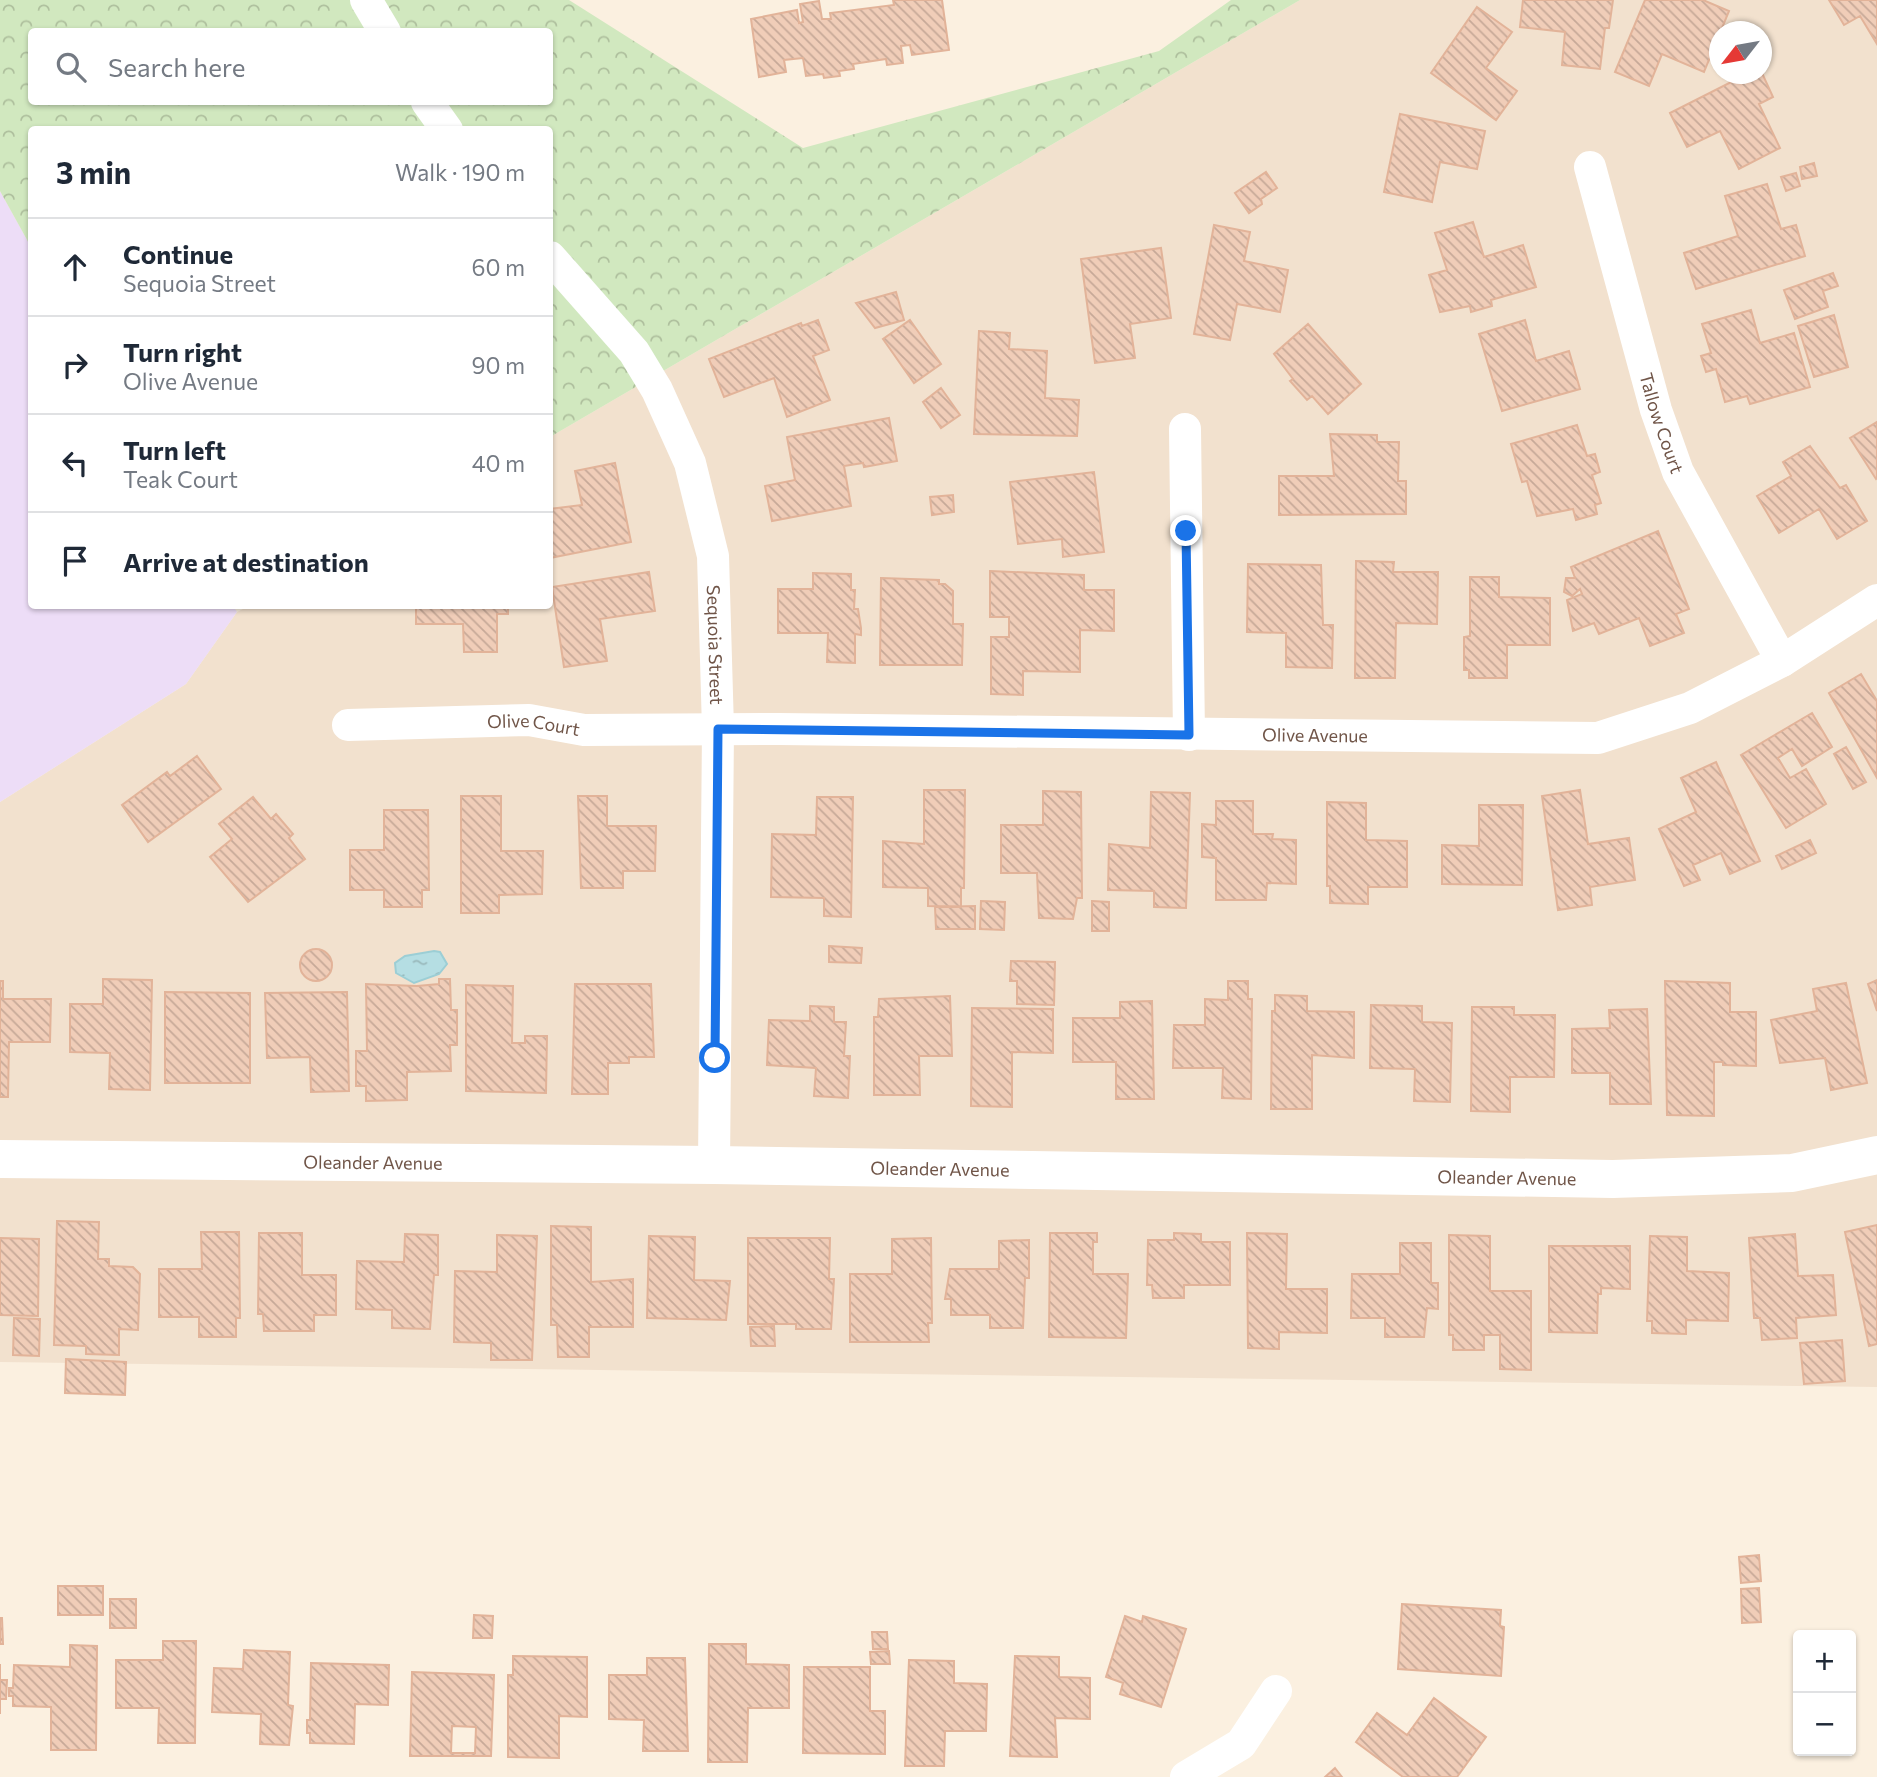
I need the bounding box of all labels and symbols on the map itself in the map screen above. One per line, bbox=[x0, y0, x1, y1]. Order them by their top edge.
north arrow bbox=[1709, 21, 1772, 84]
street label: Tallow Court bbox=[1635, 370, 1689, 476]
route end bbox=[1170, 515, 1201, 546]
street label: Sequoia Street bbox=[703, 585, 728, 705]
street label: Olive Court bbox=[487, 709, 582, 740]
street label: Olive Avenue bbox=[1262, 723, 1368, 746]
route start bbox=[699, 1042, 730, 1073]
street label: Oleander Avenue bbox=[303, 1151, 443, 1174]
street label: Oleander Avenue bbox=[870, 1156, 1010, 1181]
street label: Oleander Avenue bbox=[1437, 1165, 1577, 1189]

